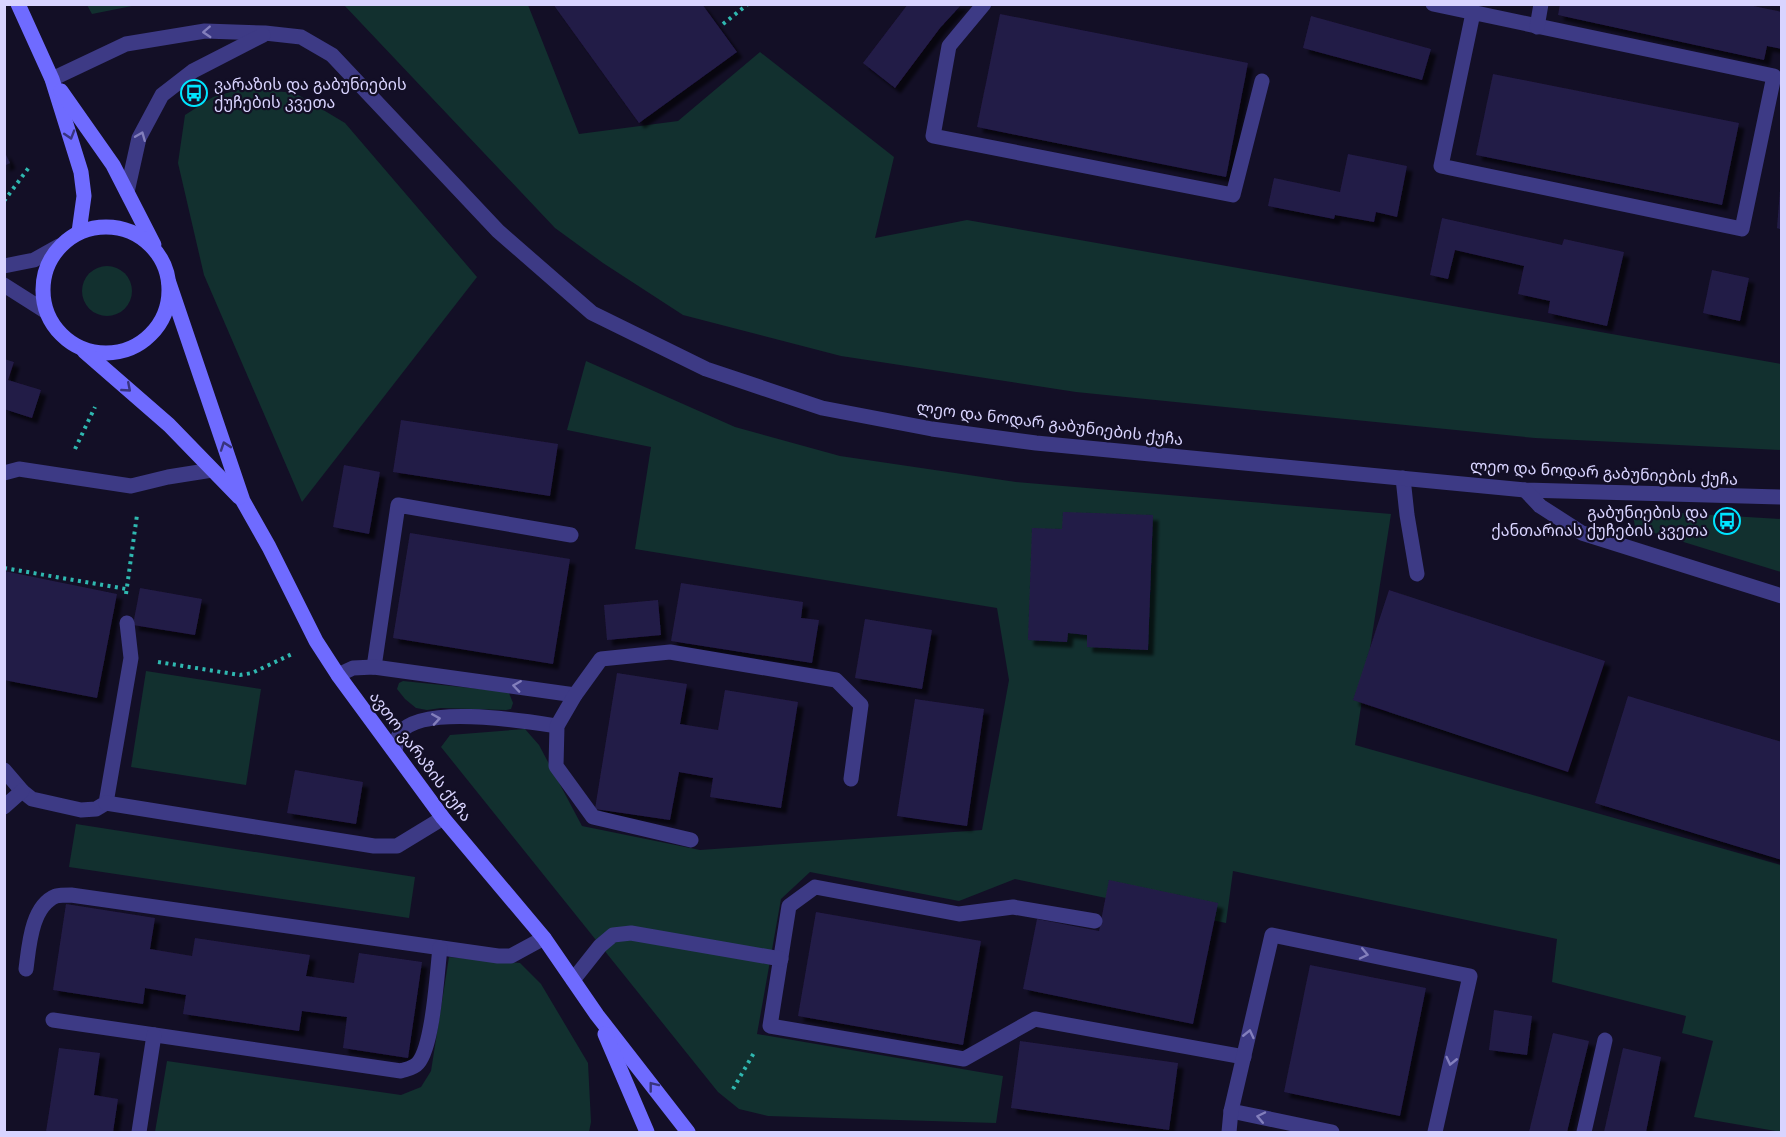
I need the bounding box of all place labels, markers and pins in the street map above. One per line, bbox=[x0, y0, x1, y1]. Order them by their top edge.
place label: ვარაზის და გაბუნიების ქუჩების კვეთა bbox=[214, 73, 407, 113]
bus stop icon: ვარაზის და გაბუნიების ქუჩების კვეთა bbox=[179, 78, 209, 108]
place label: გაბუნიების და ქანთარიას ქუჩების კვეთა bbox=[1491, 501, 1708, 541]
bus stop icon: გაბუნიების და ქანთარიას ქუჩების კვეთა bbox=[1712, 506, 1742, 536]

